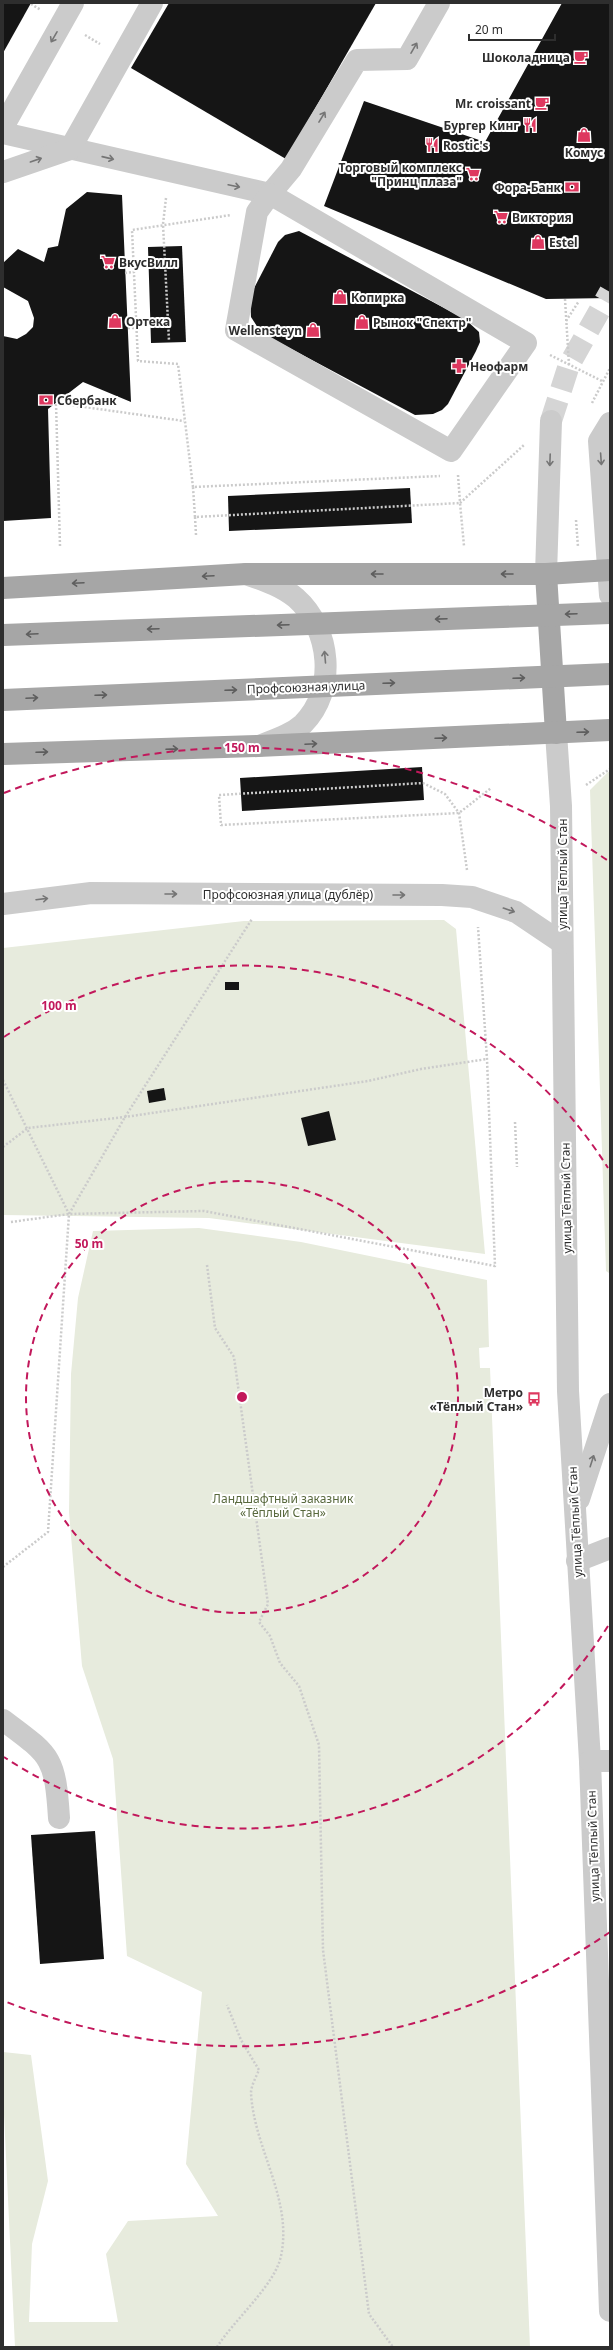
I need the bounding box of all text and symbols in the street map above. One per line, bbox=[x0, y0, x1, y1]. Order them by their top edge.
scale bar bbox=[469, 16, 555, 42]
text: 20 m bbox=[475, 21, 503, 38]
one-way arrow bbox=[49, 31, 57, 43]
one-way arrow bbox=[410, 42, 418, 54]
place label: Шоколадница bbox=[482, 49, 570, 66]
cafe icon: Шоколадница bbox=[573, 49, 589, 65]
place label: Mr. croissant bbox=[455, 95, 531, 112]
cafe icon: Mr. croissant bbox=[534, 95, 550, 111]
one-way arrow bbox=[319, 111, 327, 123]
place label: Бургер Кинг bbox=[444, 117, 519, 134]
restaurant icon: Бургер Кинг bbox=[522, 117, 538, 133]
shop icon: Комус bbox=[576, 127, 592, 143]
restaurant icon: Rostic's bbox=[424, 137, 440, 153]
place label: Rostic's bbox=[443, 137, 488, 154]
place label: Комус bbox=[565, 144, 603, 161]
one-way arrow bbox=[101, 154, 114, 162]
one-way arrow bbox=[30, 156, 42, 164]
place label: Торговый комплекс "Принц плаза" bbox=[338, 159, 462, 190]
supermarket icon: Торговый комплекс "Принц плаза" bbox=[465, 166, 481, 182]
place label: Фора-Банк bbox=[494, 179, 562, 196]
bank icon: Фора-Банк bbox=[564, 179, 580, 195]
one-way arrow bbox=[228, 183, 241, 191]
supermarket icon: Виктория bbox=[493, 209, 509, 225]
place label: Виктория bbox=[512, 209, 572, 226]
shop icon: Estel bbox=[530, 234, 546, 250]
place label: Estel bbox=[549, 234, 578, 251]
supermarket icon: ВкусВилл bbox=[100, 254, 116, 270]
place label: ВкусВилл bbox=[119, 254, 178, 271]
shop icon: Копирка bbox=[332, 289, 348, 305]
place label: Копирка bbox=[351, 289, 404, 306]
shop icon: Ортека bbox=[107, 313, 123, 329]
place label: Ортека bbox=[126, 313, 170, 330]
shop icon: Рынок "Спектр" bbox=[354, 314, 370, 330]
place label: Рынок "Спектр" bbox=[373, 314, 472, 331]
place label: Wellensteyn bbox=[229, 322, 302, 339]
shop icon: Wellensteyn bbox=[305, 322, 321, 338]
pharmacy icon: Неофарм bbox=[451, 358, 467, 374]
place label: Неофарм bbox=[470, 358, 528, 375]
bank icon: Сбербанк bbox=[38, 392, 54, 408]
place label: Сбербанк bbox=[57, 392, 117, 409]
one-way arrow bbox=[597, 452, 604, 465]
one-way arrow bbox=[546, 453, 553, 466]
one-way arrow bbox=[371, 570, 384, 578]
one-way arrow bbox=[501, 570, 514, 578]
one-way arrow bbox=[202, 573, 215, 580]
one-way arrow bbox=[72, 580, 85, 587]
one-way arrow bbox=[565, 610, 578, 618]
one-way arrow bbox=[435, 615, 448, 622]
one-way arrow bbox=[277, 621, 290, 628]
one-way arrow bbox=[147, 626, 160, 633]
one-way arrow bbox=[26, 630, 39, 638]
one-way arrow bbox=[321, 651, 328, 664]
one-way arrow bbox=[512, 674, 525, 682]
street label: Профсоюзная улица bbox=[246, 676, 366, 698]
one-way arrow bbox=[382, 680, 395, 687]
one-way arrow bbox=[224, 686, 237, 694]
one-way arrow bbox=[94, 691, 107, 699]
one-way arrow bbox=[25, 695, 38, 702]
one-way arrow bbox=[576, 728, 589, 735]
one-way arrow bbox=[434, 734, 447, 741]
text: 150 m bbox=[224, 739, 260, 756]
one-way arrow bbox=[304, 740, 317, 747]
one-way arrow bbox=[165, 745, 178, 752]
one-way arrow bbox=[35, 749, 48, 756]
street label: улица Тёплый Стан bbox=[554, 818, 571, 930]
street label: Профсоюзная улица (дублёр) bbox=[203, 886, 374, 903]
one-way arrow bbox=[164, 890, 177, 898]
one-way arrow bbox=[392, 891, 405, 899]
one-way arrow bbox=[35, 895, 48, 903]
one-way arrow bbox=[503, 906, 515, 914]
text: 100 m bbox=[41, 997, 77, 1014]
street label: улица Тёплый Стан bbox=[557, 1142, 575, 1254]
text: 50 m bbox=[75, 1235, 103, 1252]
place label: Метро «Тёплый Стан» bbox=[430, 1384, 523, 1415]
centre of rings bbox=[235, 1390, 249, 1404]
bus stop icon: Метро «Тёплый Стан» bbox=[526, 1391, 542, 1407]
one-way arrow bbox=[588, 1455, 596, 1467]
street label: улица Тёплый Стан bbox=[564, 1466, 586, 1578]
park label: Ландшафтный заказник «Тёплый Стан» bbox=[213, 1490, 354, 1521]
street label: улица Тёплый Стан bbox=[583, 1790, 603, 1902]

